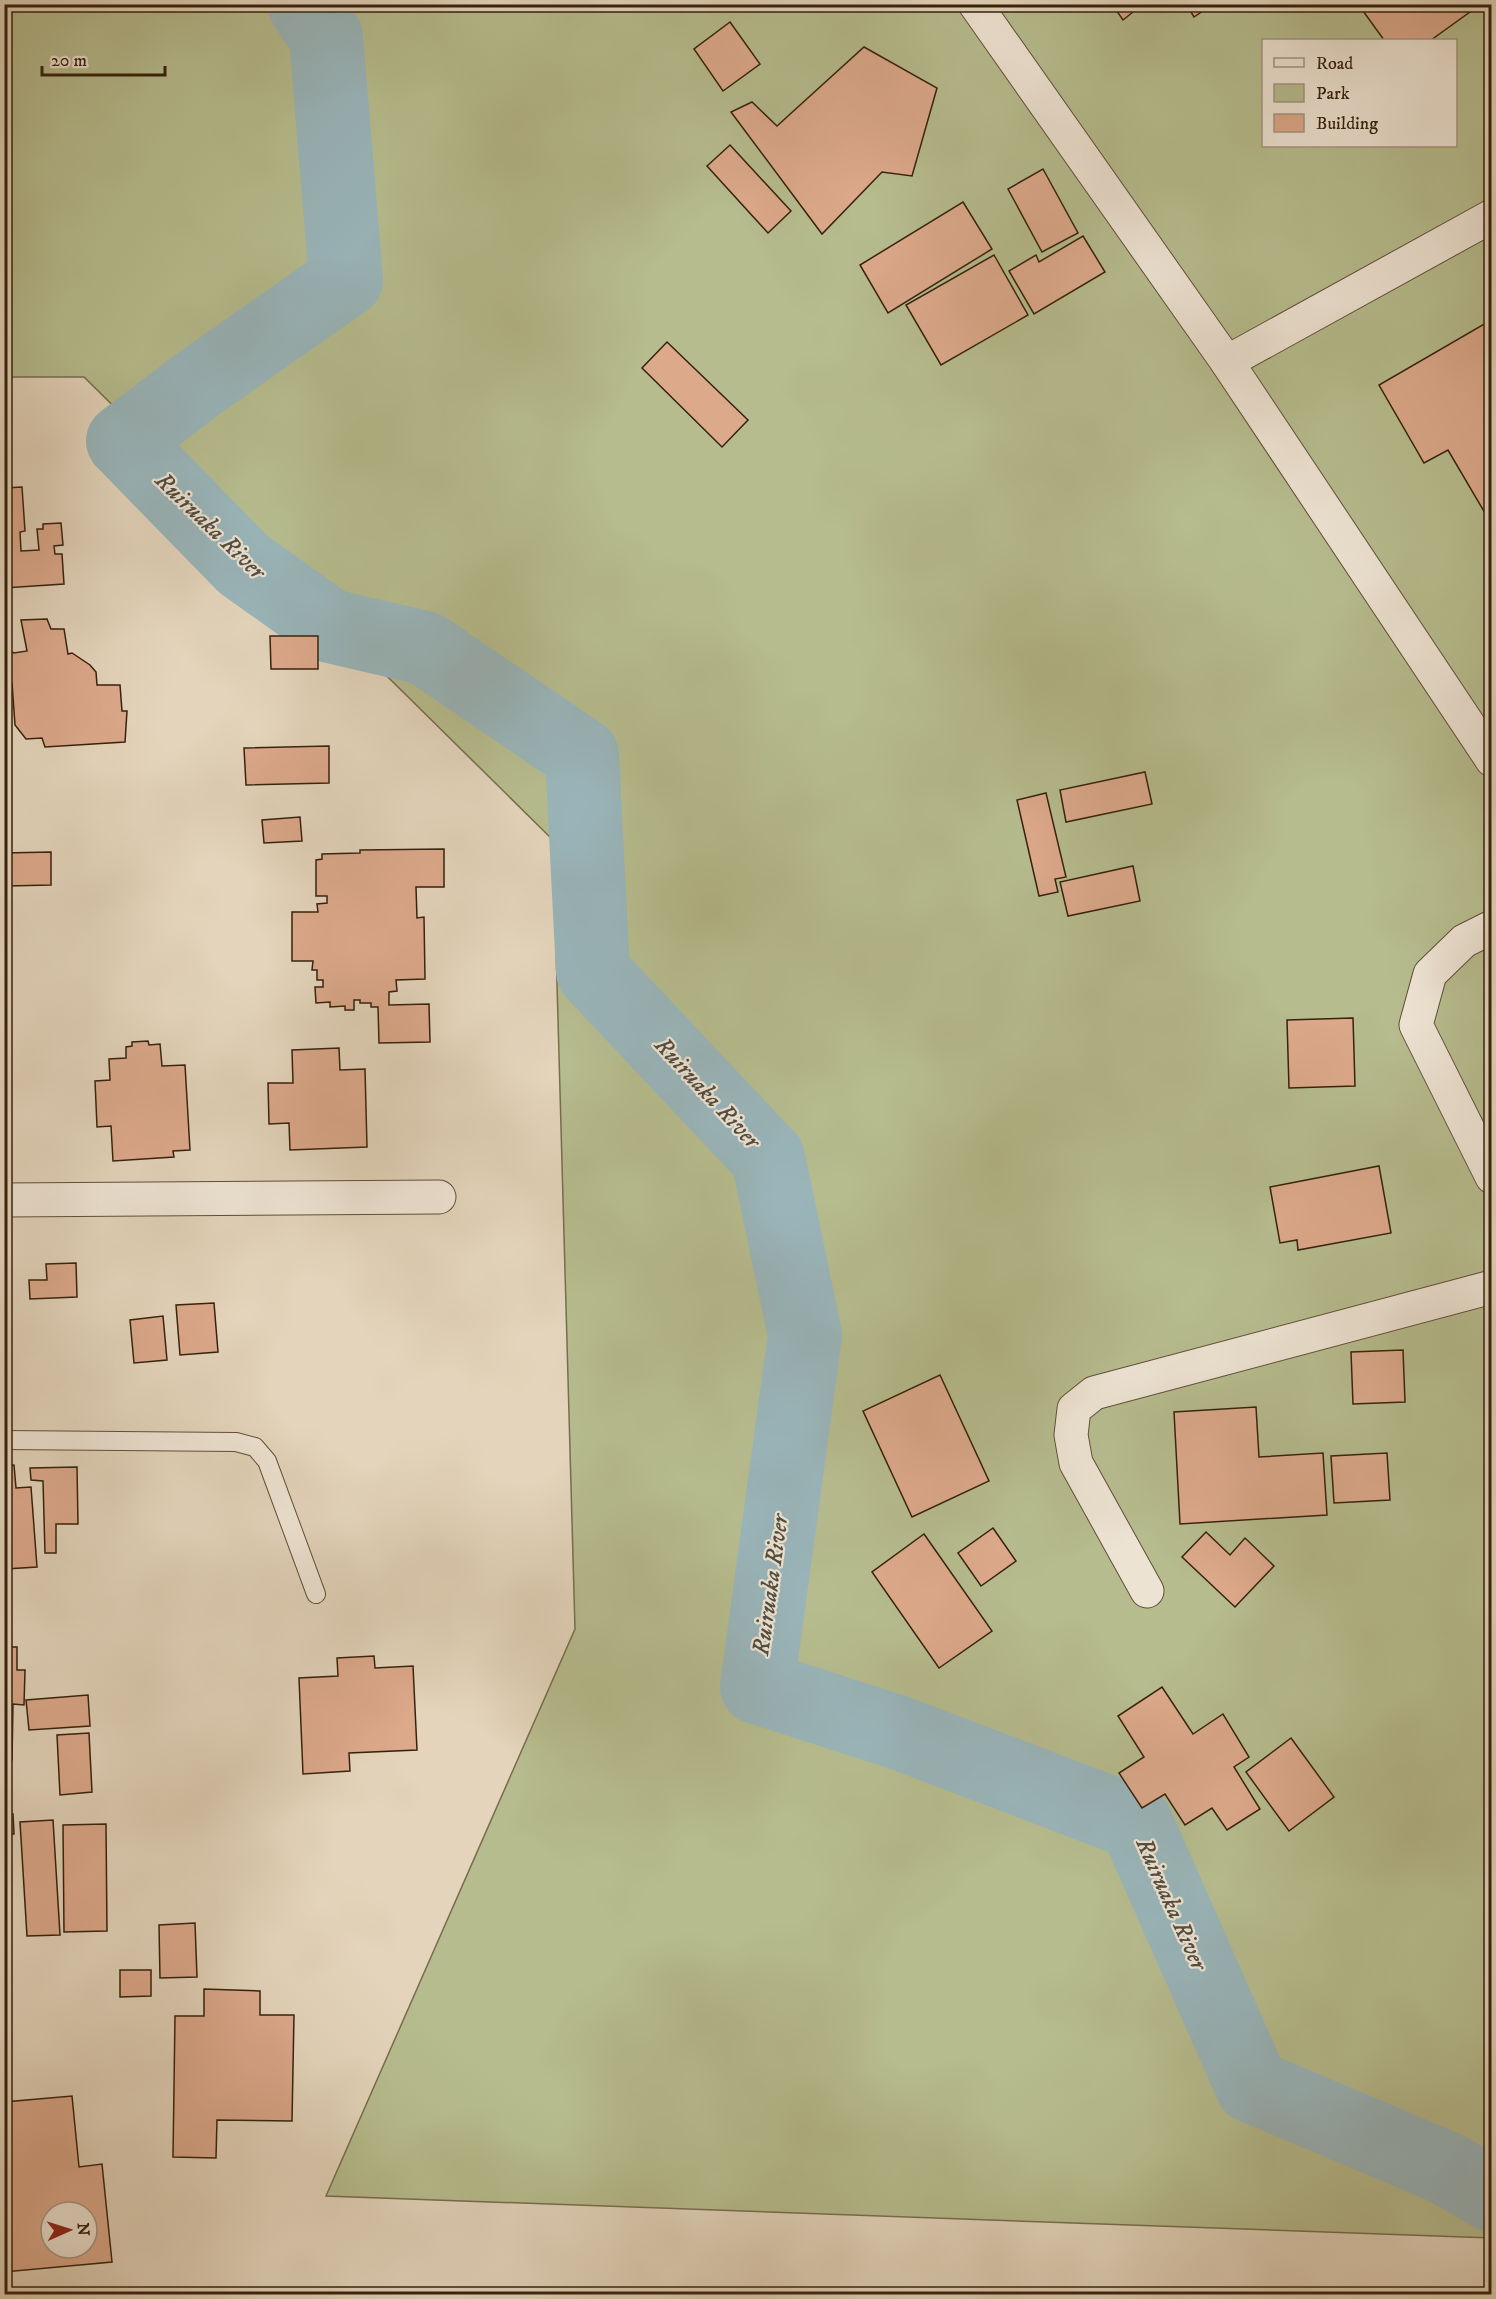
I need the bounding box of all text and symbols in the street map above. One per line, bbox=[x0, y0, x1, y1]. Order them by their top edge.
scale bar bbox=[42, 39, 165, 77]
legend bbox=[1262, 39, 1457, 147]
text: 20 m bbox=[51, 50, 87, 72]
text: Road bbox=[1316, 53, 1353, 75]
text: Park bbox=[1316, 83, 1350, 105]
text: Building bbox=[1316, 113, 1378, 135]
water label: Ruiruaka River bbox=[148, 465, 273, 588]
water label: Ruiruaka River bbox=[647, 1030, 768, 1157]
water label: Ruiruaka River bbox=[746, 1510, 796, 1658]
water label: Ruiruaka River bbox=[1128, 1832, 1215, 1977]
north arrow bbox=[39, 2200, 99, 2260]
text: N bbox=[73, 2222, 93, 2236]

